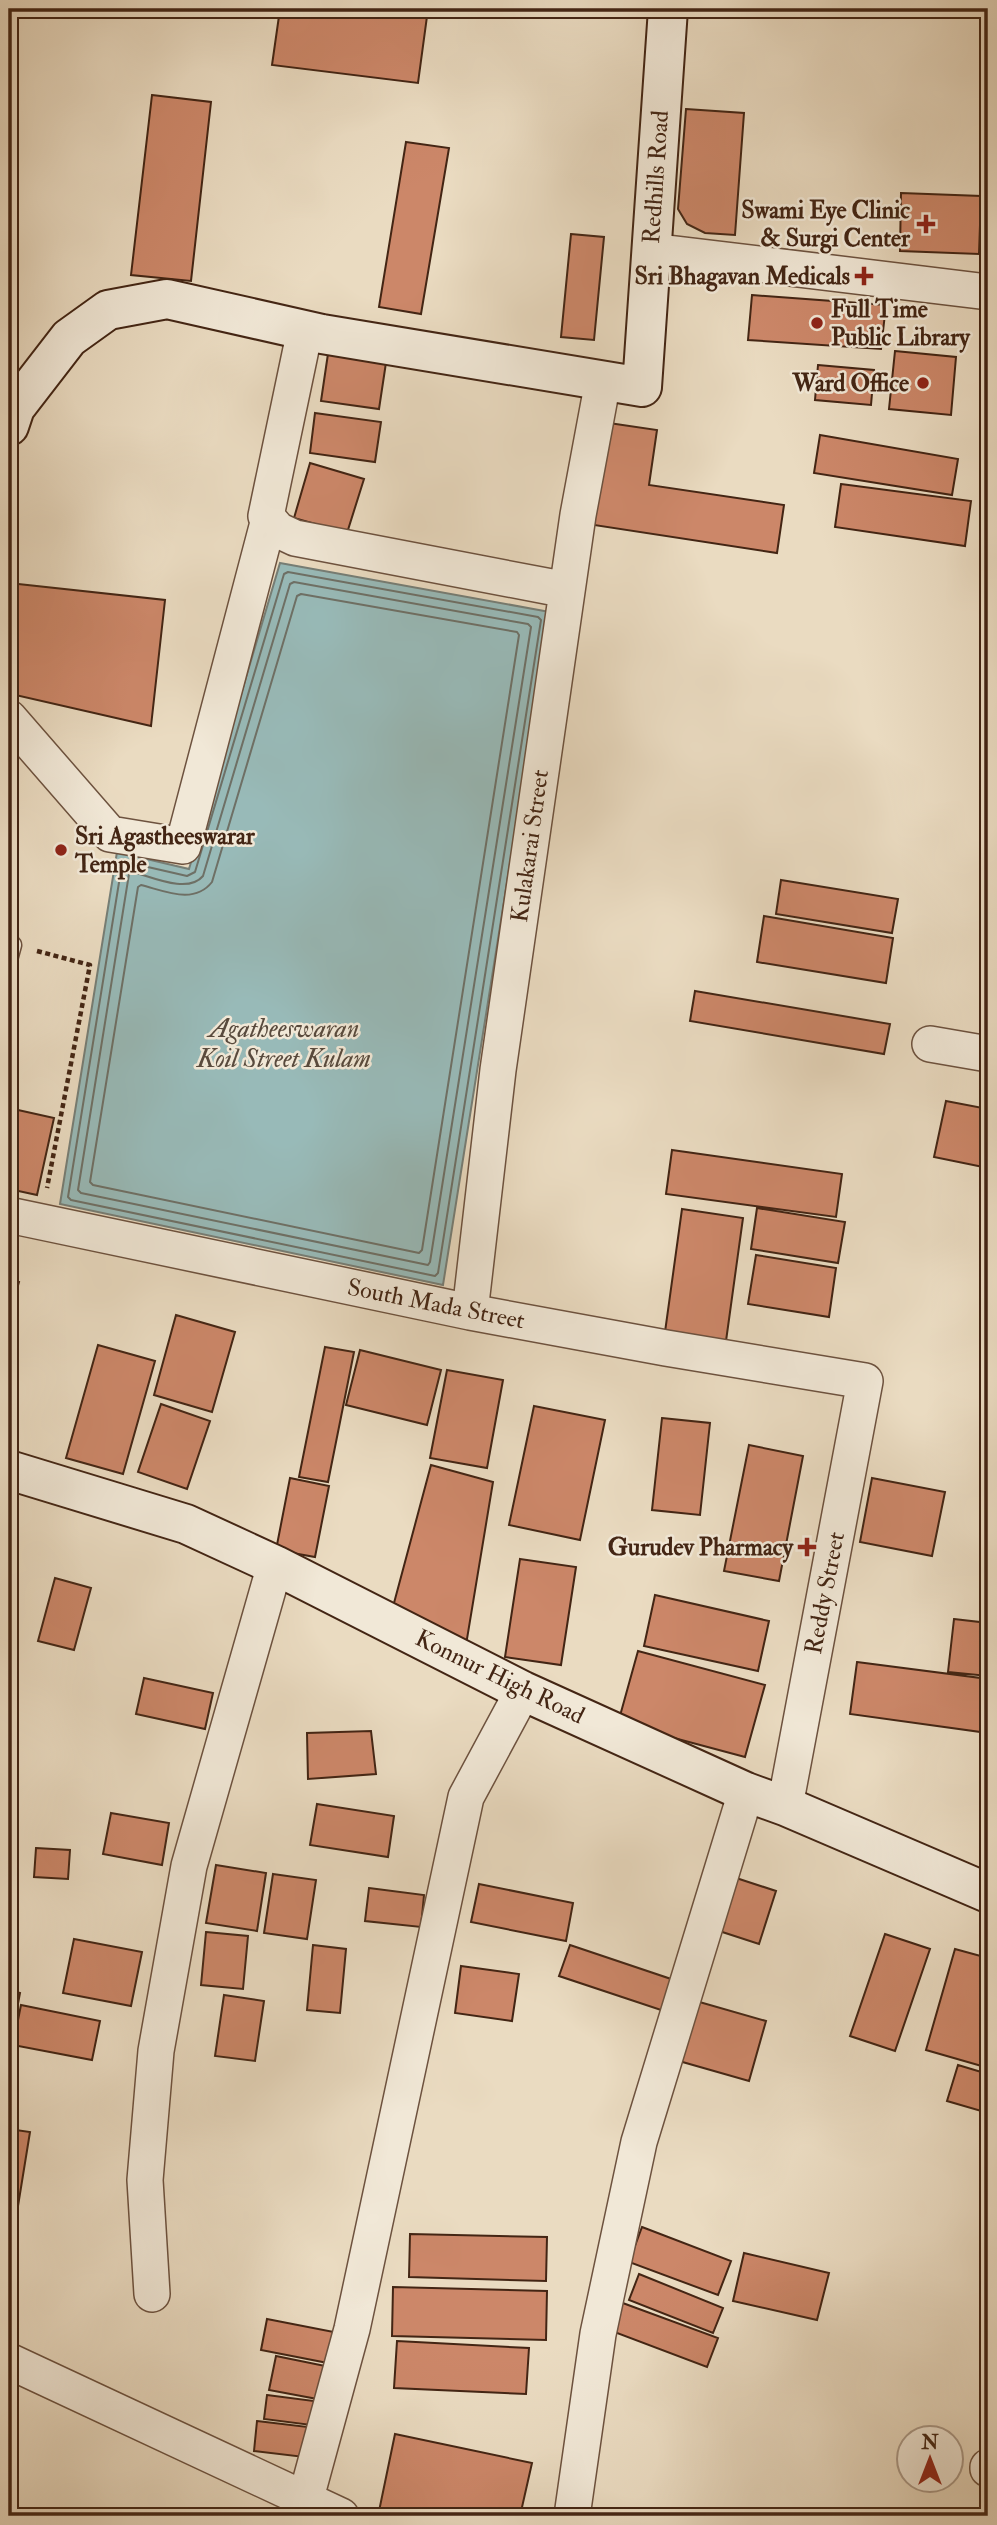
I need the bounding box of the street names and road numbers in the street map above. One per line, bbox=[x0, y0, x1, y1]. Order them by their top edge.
street label: Redhills Road bbox=[636, 109, 676, 245]
street label: Kulakarai Street bbox=[504, 767, 556, 924]
street label: South Mada Street bbox=[345, 1272, 528, 1336]
street label: Reddy Street bbox=[798, 1529, 852, 1657]
street label: Konnur High Road bbox=[410, 1623, 590, 1731]

